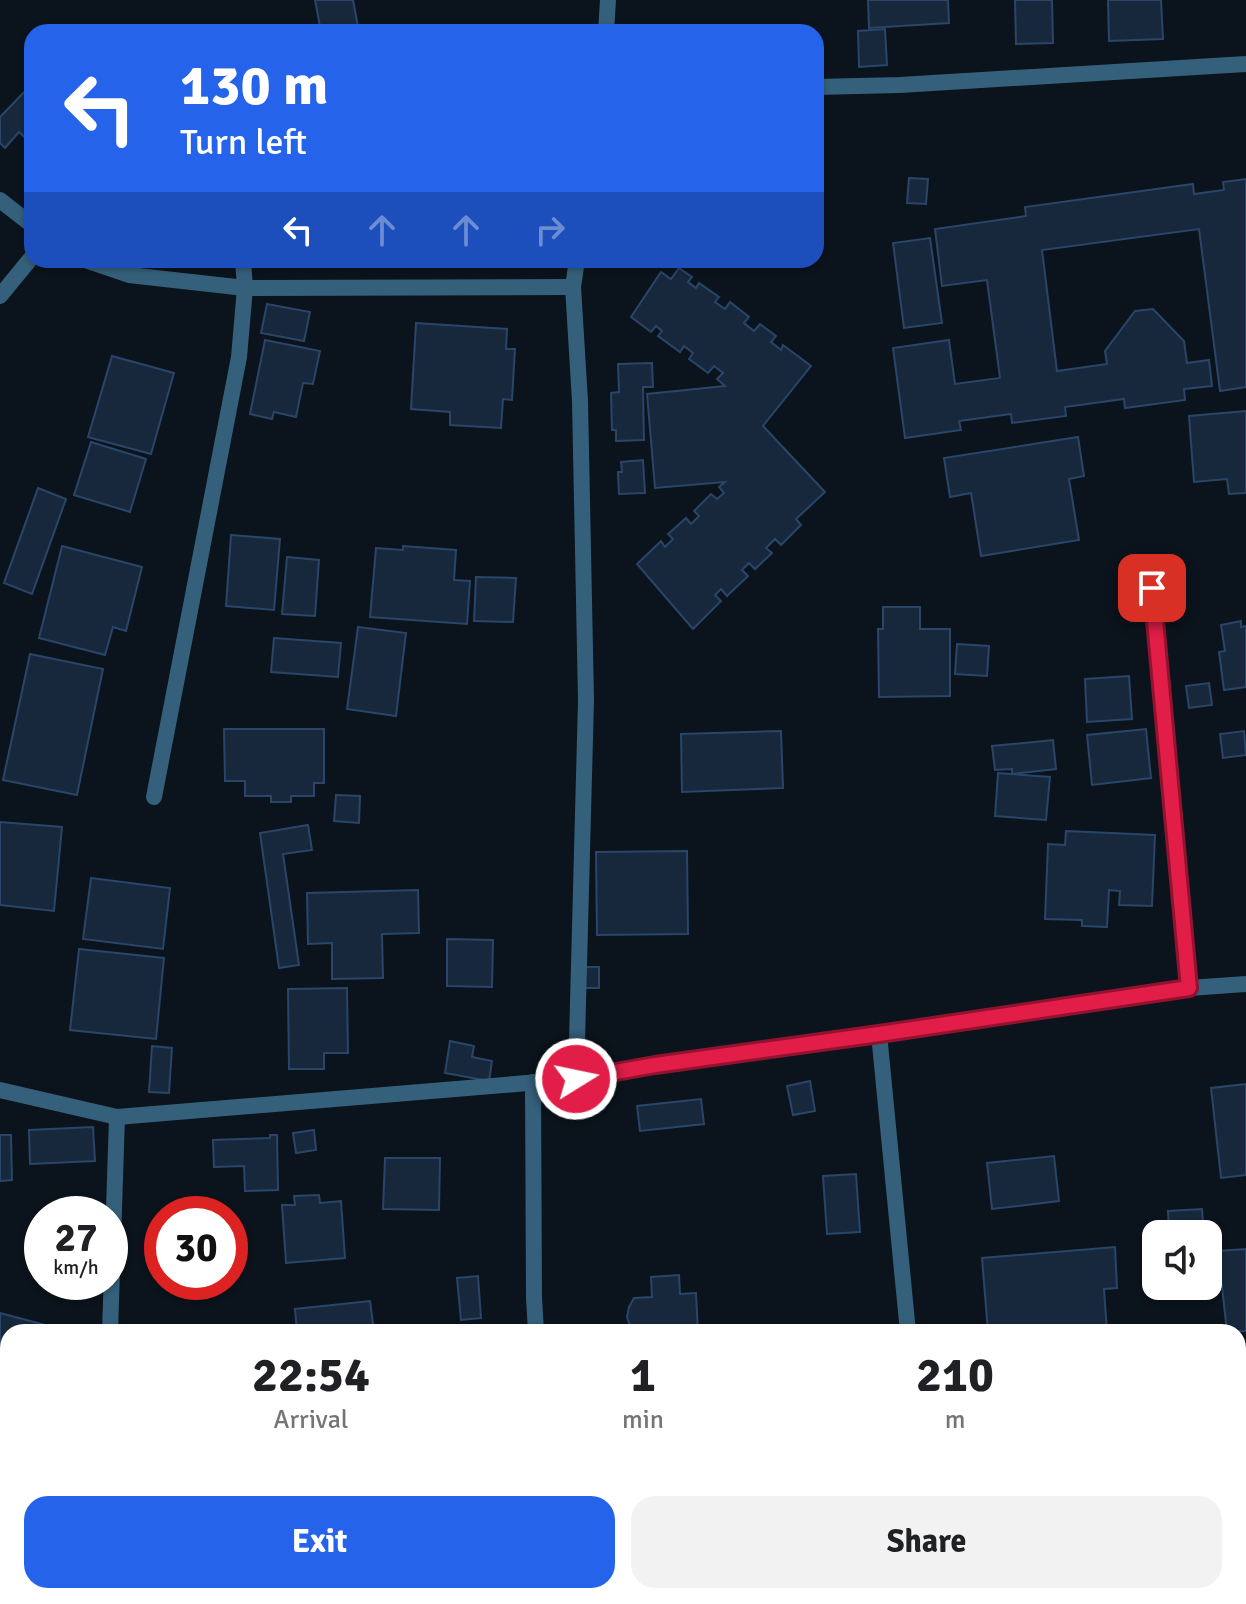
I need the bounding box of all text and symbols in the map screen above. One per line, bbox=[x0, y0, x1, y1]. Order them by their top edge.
text: 130 m bbox=[180, 51, 328, 120]
icon: left bbox=[48, 56, 152, 160]
text: Turn left bbox=[180, 120, 307, 165]
icon: left bbox=[276, 208, 320, 252]
icon: ahead bbox=[360, 208, 404, 252]
icon: ahead bbox=[444, 208, 488, 252]
icon: right bbox=[528, 208, 572, 252]
pin bbox=[1118, 554, 1186, 622]
icon: arrive bbox=[1130, 566, 1174, 610]
position arrow bbox=[534, 1037, 618, 1121]
speed limit sign: 30 bbox=[144, 1196, 248, 1300]
text: 27 bbox=[54, 1213, 98, 1263]
map controls bbox=[1142, 1220, 1222, 1300]
button: sound bbox=[1142, 1220, 1222, 1300]
text: km/h bbox=[53, 1255, 99, 1280]
text: 22:54 bbox=[252, 1346, 370, 1405]
text: 1 bbox=[630, 1346, 656, 1405]
text: 210 bbox=[916, 1346, 994, 1405]
text: Arrival bbox=[274, 1404, 348, 1436]
text: min bbox=[622, 1404, 664, 1436]
text: m bbox=[945, 1404, 965, 1436]
button: Exit bbox=[24, 1496, 615, 1588]
button: Share bbox=[631, 1496, 1222, 1588]

